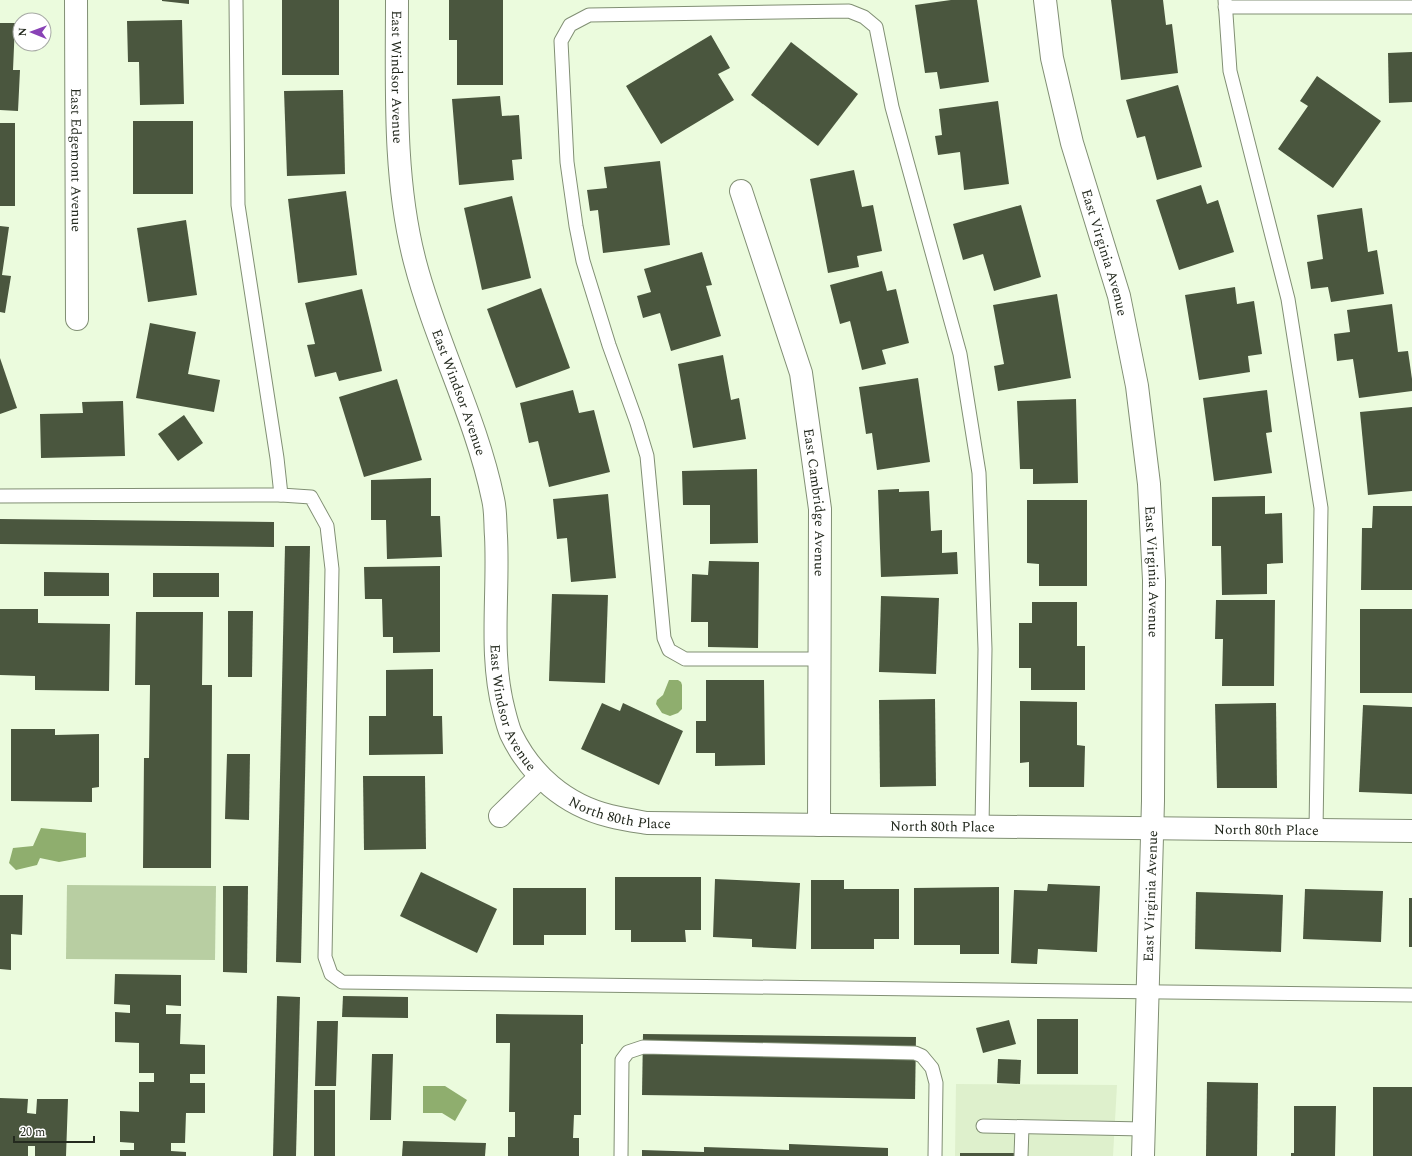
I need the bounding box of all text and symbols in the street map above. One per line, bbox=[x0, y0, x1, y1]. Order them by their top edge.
street label: East Windsor Avenue bbox=[386, 10, 408, 144]
north arrow bbox=[12, 12, 52, 52]
text: N bbox=[14, 27, 31, 36]
street label: East Edgemont Avenue bbox=[65, 88, 87, 232]
street label: East Virginia Avenue bbox=[1076, 186, 1133, 318]
street label: East Windsor Avenue bbox=[426, 326, 491, 458]
street label: East Cambridge Avenue bbox=[798, 427, 830, 577]
street label: East Virginia Avenue bbox=[1139, 505, 1164, 638]
street label: East Windsor Avenue bbox=[485, 644, 542, 776]
street label: North 80th Place bbox=[565, 791, 671, 834]
street label: North 80th Place bbox=[890, 816, 995, 838]
street label: North 80th Place bbox=[1214, 819, 1319, 841]
street label: East Virginia Avenue bbox=[1138, 830, 1163, 962]
scale bar bbox=[14, 1118, 94, 1144]
text: 20 m bbox=[20, 1123, 45, 1142]

